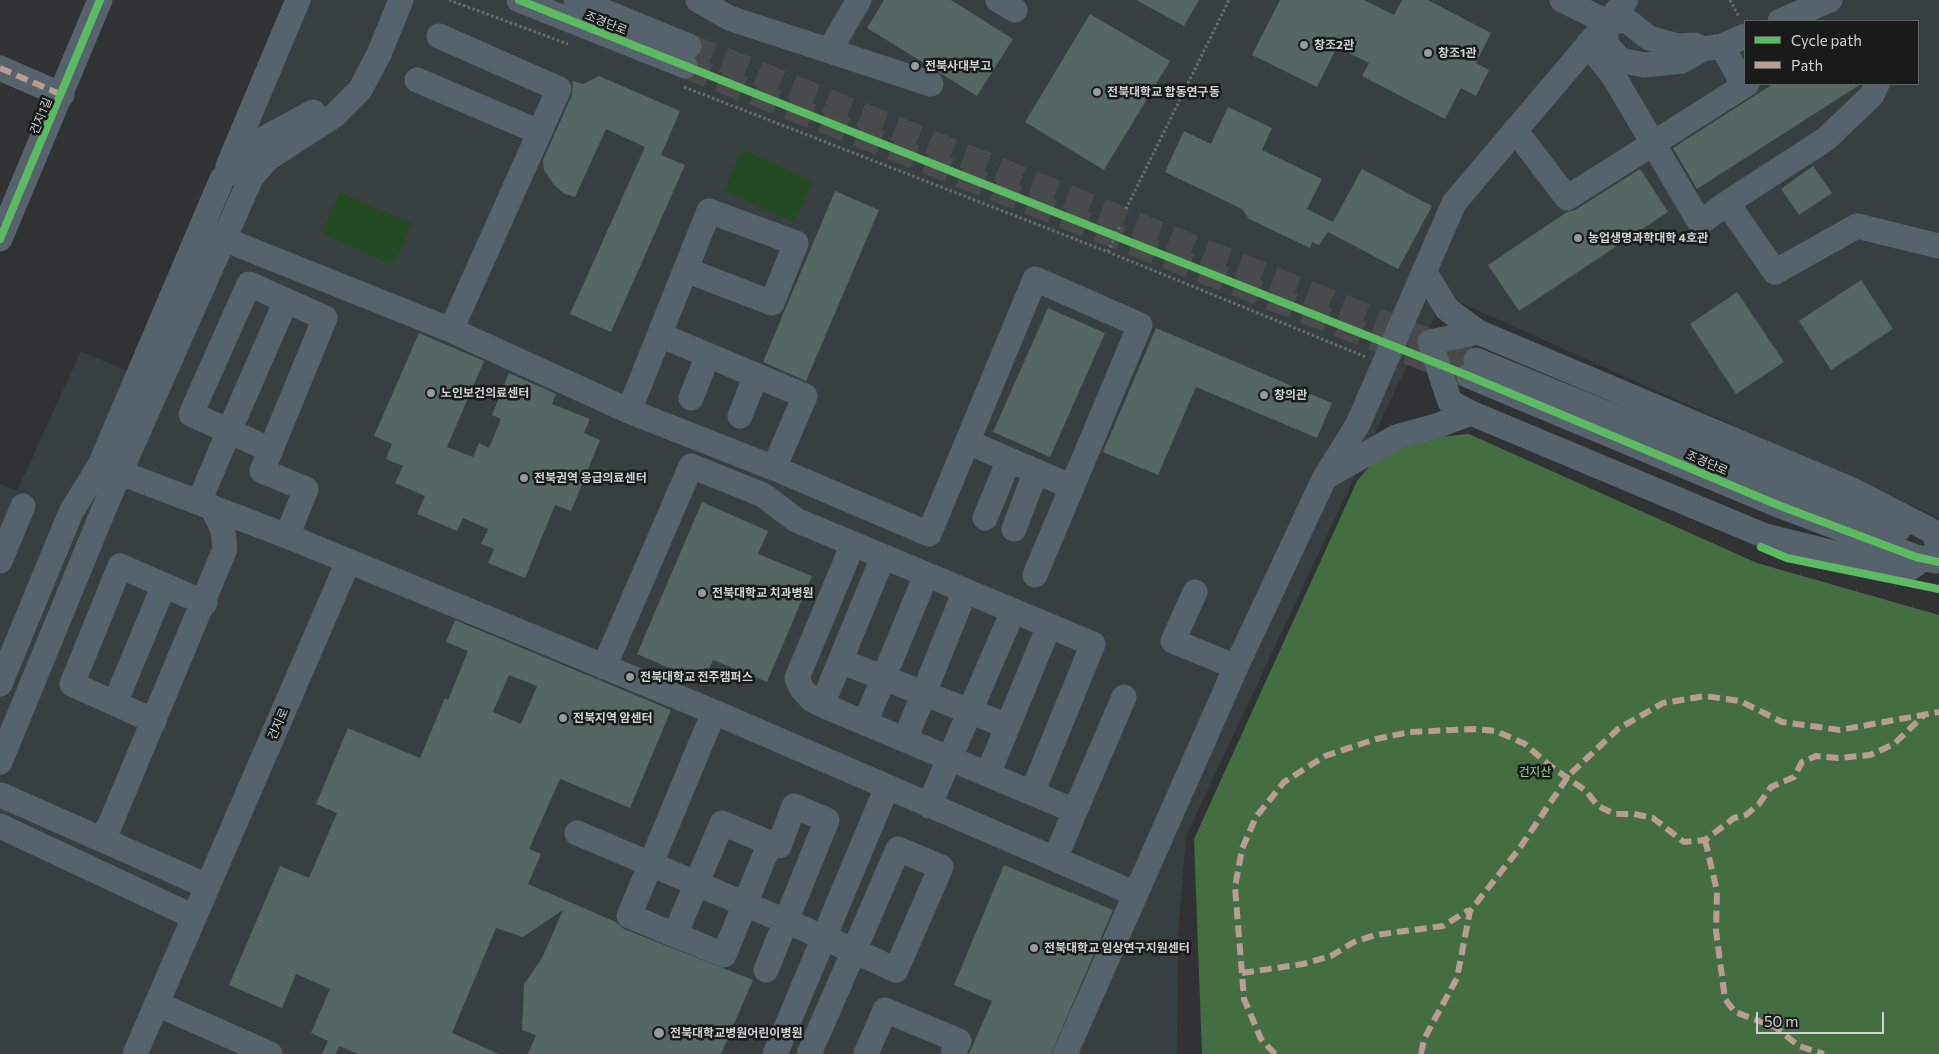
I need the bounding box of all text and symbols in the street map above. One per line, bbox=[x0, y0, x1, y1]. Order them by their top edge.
street label: 조경단로 bbox=[583, 8, 629, 38]
legend bbox=[1744, 20, 1919, 85]
text: Cycle path bbox=[1791, 31, 1862, 49]
place label: 창조2관 bbox=[1314, 38, 1354, 52]
marker: 창조2관 bbox=[1298, 39, 1310, 51]
place label: 창조1관 bbox=[1438, 46, 1477, 60]
marker: 창조1관 bbox=[1422, 47, 1434, 59]
text: Path bbox=[1791, 56, 1823, 74]
place label: 전북사대부고 bbox=[925, 59, 991, 73]
marker: 전북사대부고 bbox=[909, 60, 921, 72]
place label: 전북대학교 합동연구동 bbox=[1107, 85, 1220, 99]
marker: 전북대학교 합동연구동 bbox=[1091, 86, 1103, 98]
street label: 건지1길 bbox=[27, 96, 55, 136]
place label: 농업생명과학대학 4호관 bbox=[1588, 231, 1708, 245]
marker: 농업생명과학대학 4호관 bbox=[1572, 232, 1584, 244]
place label: 노인보건의료센터 bbox=[441, 386, 529, 400]
marker: 노인보건의료센터 bbox=[425, 387, 437, 399]
place label: 창의관 bbox=[1274, 388, 1307, 402]
marker: 창의관 bbox=[1258, 389, 1270, 401]
street label: 조경단로 bbox=[1684, 448, 1730, 478]
place label: 전북권역 응급의료센터 bbox=[534, 471, 647, 485]
marker: 전북권역 응급의료센터 bbox=[518, 472, 530, 484]
place label: 전북대학교 치과병원 bbox=[712, 586, 814, 600]
marker: 전북대학교 치과병원 bbox=[696, 587, 708, 599]
place label: 전북대학교 전주캠퍼스 bbox=[640, 670, 753, 684]
marker: 전북대학교 전주캠퍼스 bbox=[624, 671, 636, 683]
street label: 건지로 bbox=[265, 706, 291, 742]
place label: 전북지역 암센터 bbox=[573, 711, 653, 725]
marker: 전북지역 암센터 bbox=[557, 712, 569, 724]
park label: 건지산 bbox=[1518, 765, 1552, 779]
place label: 전북대학교 임상연구지원센터 bbox=[1044, 941, 1190, 955]
marker: 전북대학교 임상연구지원센터 bbox=[1028, 942, 1040, 954]
scale bar bbox=[1759, 1002, 1886, 1034]
text: 50 m bbox=[1764, 1012, 1798, 1030]
marker: 전북대학교병원어린이병원 bbox=[652, 1026, 666, 1040]
place label: 전북대학교병원어린이병원 bbox=[670, 1026, 802, 1040]

